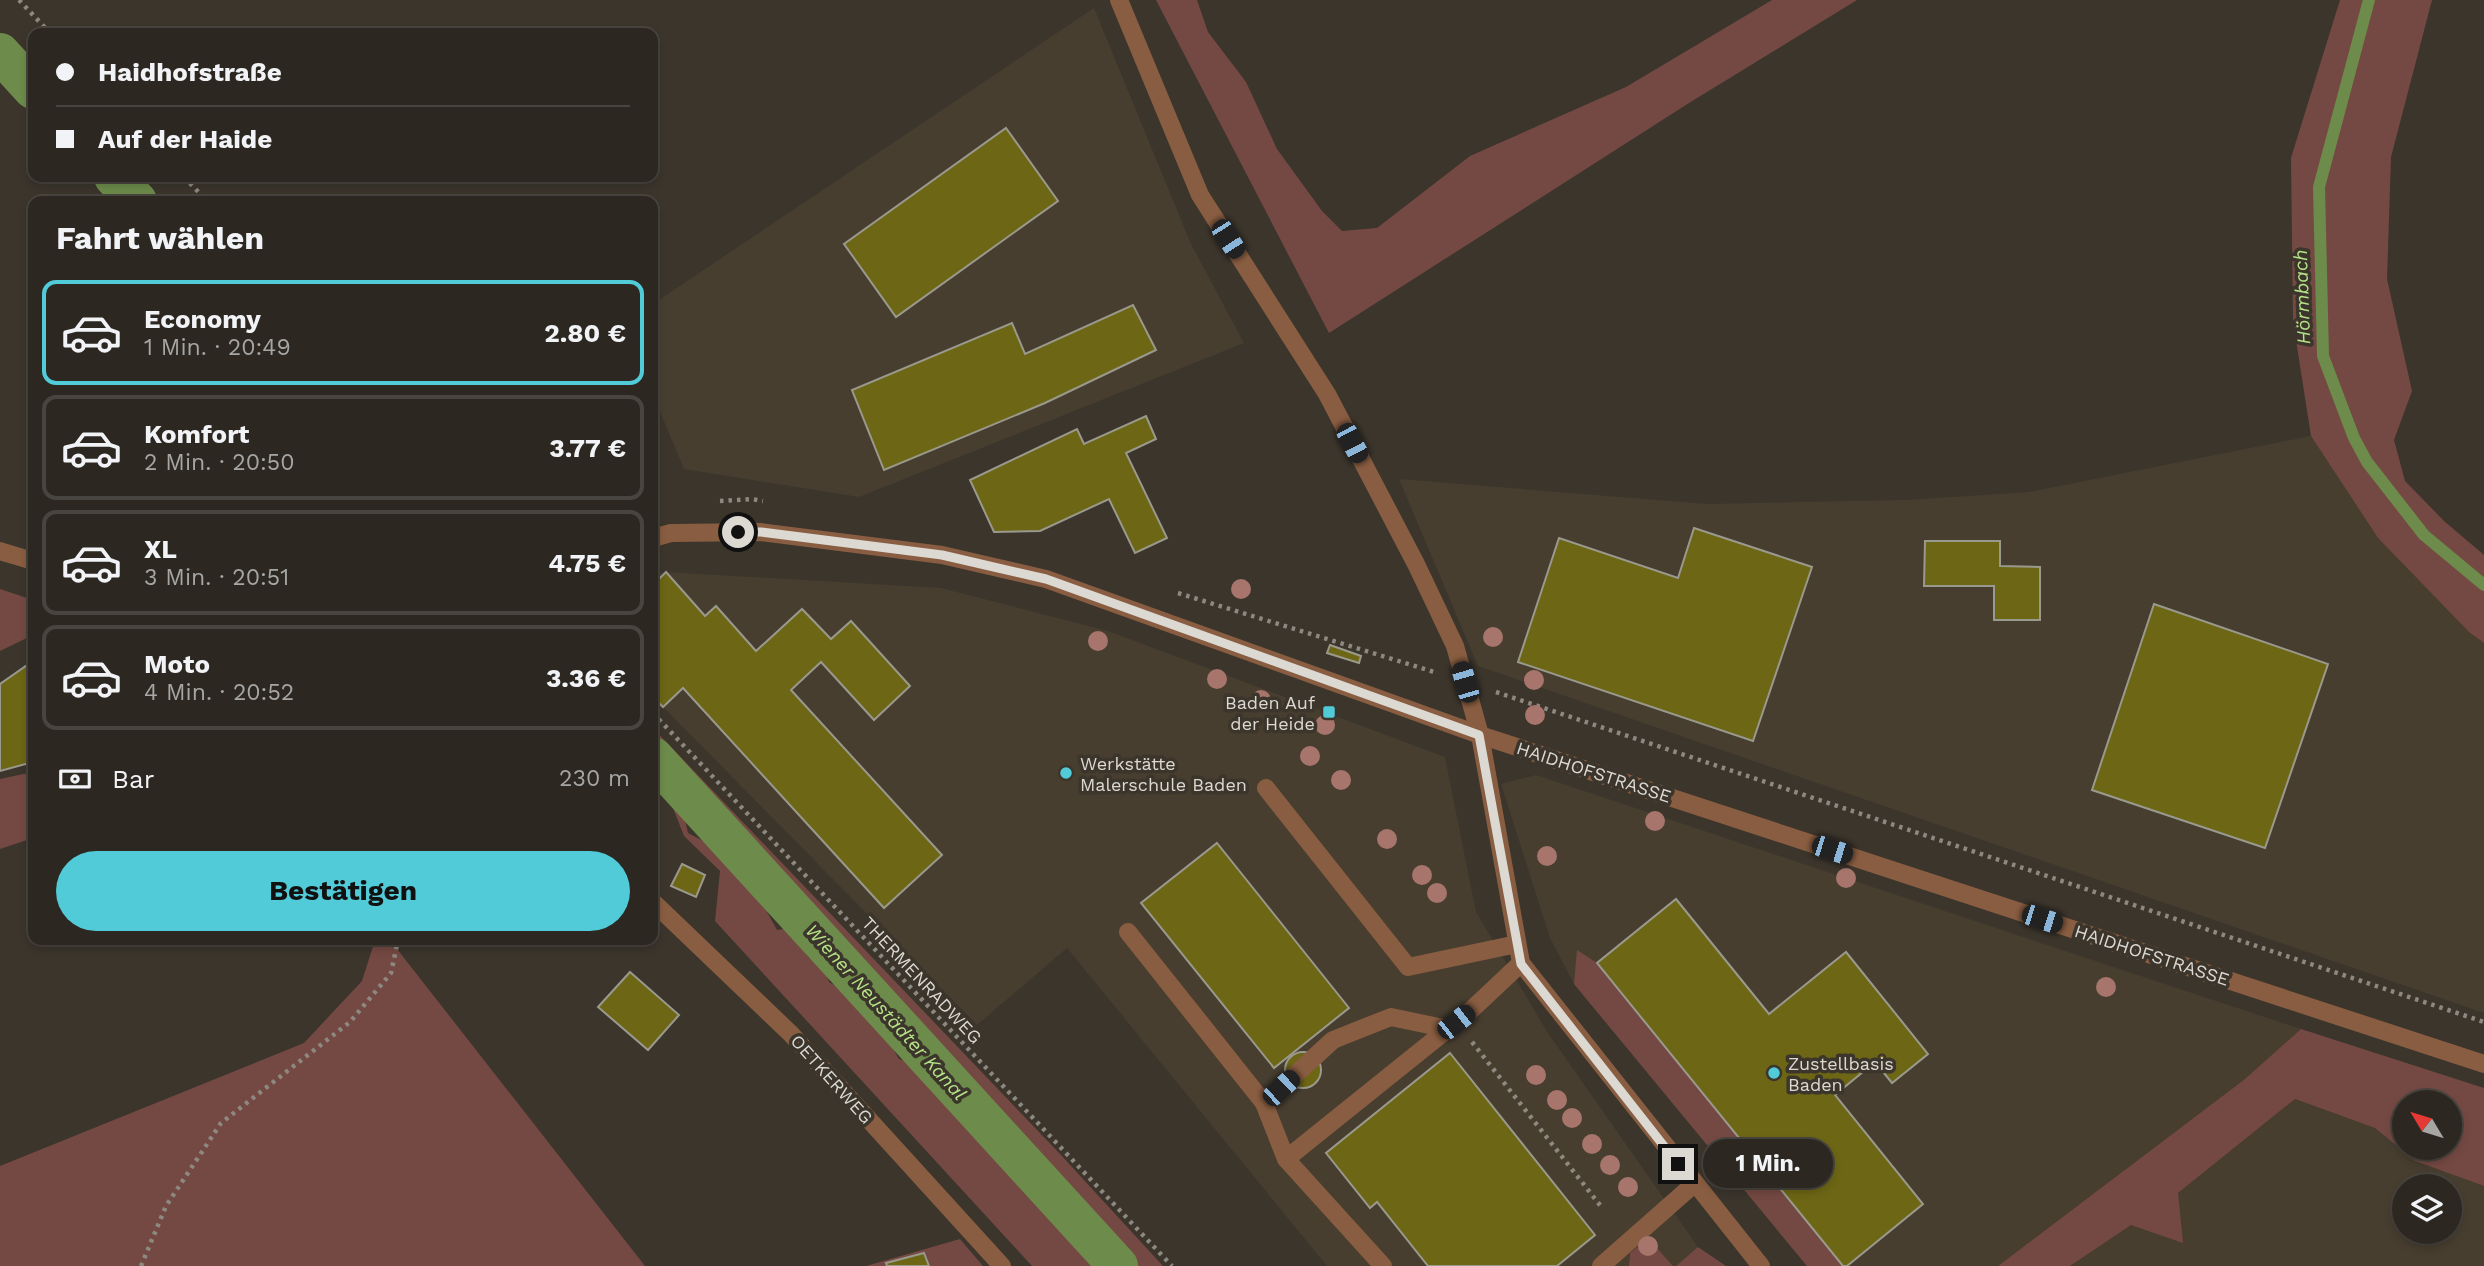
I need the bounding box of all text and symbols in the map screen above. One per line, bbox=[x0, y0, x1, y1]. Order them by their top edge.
text: Haidhofstraße bbox=[98, 57, 282, 87]
text: Auf der Haide bbox=[98, 124, 272, 154]
car bbox=[1208, 216, 1249, 262]
text: Fahrt wählen bbox=[56, 219, 264, 257]
water label: Hörmbach bbox=[2289, 249, 2315, 345]
icon: car bbox=[60, 301, 123, 364]
text: Economy bbox=[144, 304, 261, 334]
text: 2.80 € bbox=[544, 318, 626, 348]
text: 1 Min. · 20:49 bbox=[144, 334, 291, 361]
icon: car bbox=[60, 416, 123, 479]
text: Komfort bbox=[144, 419, 249, 449]
car bbox=[1333, 420, 1372, 466]
text: 3.77 € bbox=[549, 433, 626, 463]
text: 2 Min. · 20:50 bbox=[144, 449, 294, 476]
route start bbox=[722, 516, 754, 548]
icon: car bbox=[60, 531, 123, 594]
text: XL bbox=[144, 534, 177, 564]
text: 4.75 € bbox=[548, 548, 626, 578]
text: 3 Min. · 20:51 bbox=[144, 564, 289, 591]
icon: car bbox=[60, 646, 123, 709]
text: Moto bbox=[144, 649, 210, 679]
car bbox=[1450, 659, 1481, 705]
text: 3.36 € bbox=[546, 663, 626, 693]
text: 4 Min. · 20:52 bbox=[144, 679, 294, 706]
place label: Baden Auf der Heide bbox=[1225, 692, 1315, 734]
marker: Baden Auf der Heide bbox=[1321, 704, 1337, 720]
street label: HAIDHOFSTRASSE bbox=[1514, 737, 1674, 807]
place label: Werkstätte Malerschule Baden bbox=[1080, 753, 1247, 795]
icon: cash bbox=[56, 760, 94, 798]
text: Bar bbox=[112, 764, 154, 794]
text: 230 m bbox=[559, 765, 630, 792]
marker: Werkstätte Malerschule Baden bbox=[1058, 765, 1074, 781]
car bbox=[1809, 834, 1856, 866]
button: Bestätigen bbox=[56, 851, 630, 931]
car bbox=[2019, 903, 2066, 935]
street label: THERMENRADWEG bbox=[858, 912, 986, 1048]
water label: Wiener Neustädter Kanal bbox=[801, 919, 971, 1105]
street label: HAIDHOFSTRASSE bbox=[2072, 920, 2232, 990]
car bbox=[1433, 1001, 1480, 1043]
street label: OETKERWEG bbox=[787, 1030, 877, 1128]
place label: Zustellbasis Baden bbox=[1788, 1053, 1894, 1095]
marker: Zustellbasis Baden bbox=[1766, 1065, 1782, 1081]
car bbox=[1259, 1066, 1304, 1110]
north arrow bbox=[2392, 1090, 2462, 1160]
map controls bbox=[2392, 1090, 2462, 1244]
callout: 1 Min. bbox=[1702, 1140, 1832, 1188]
route end bbox=[1662, 1148, 1694, 1180]
text: 1 Min. bbox=[1735, 1150, 1801, 1177]
button: layers bbox=[2392, 1174, 2462, 1244]

